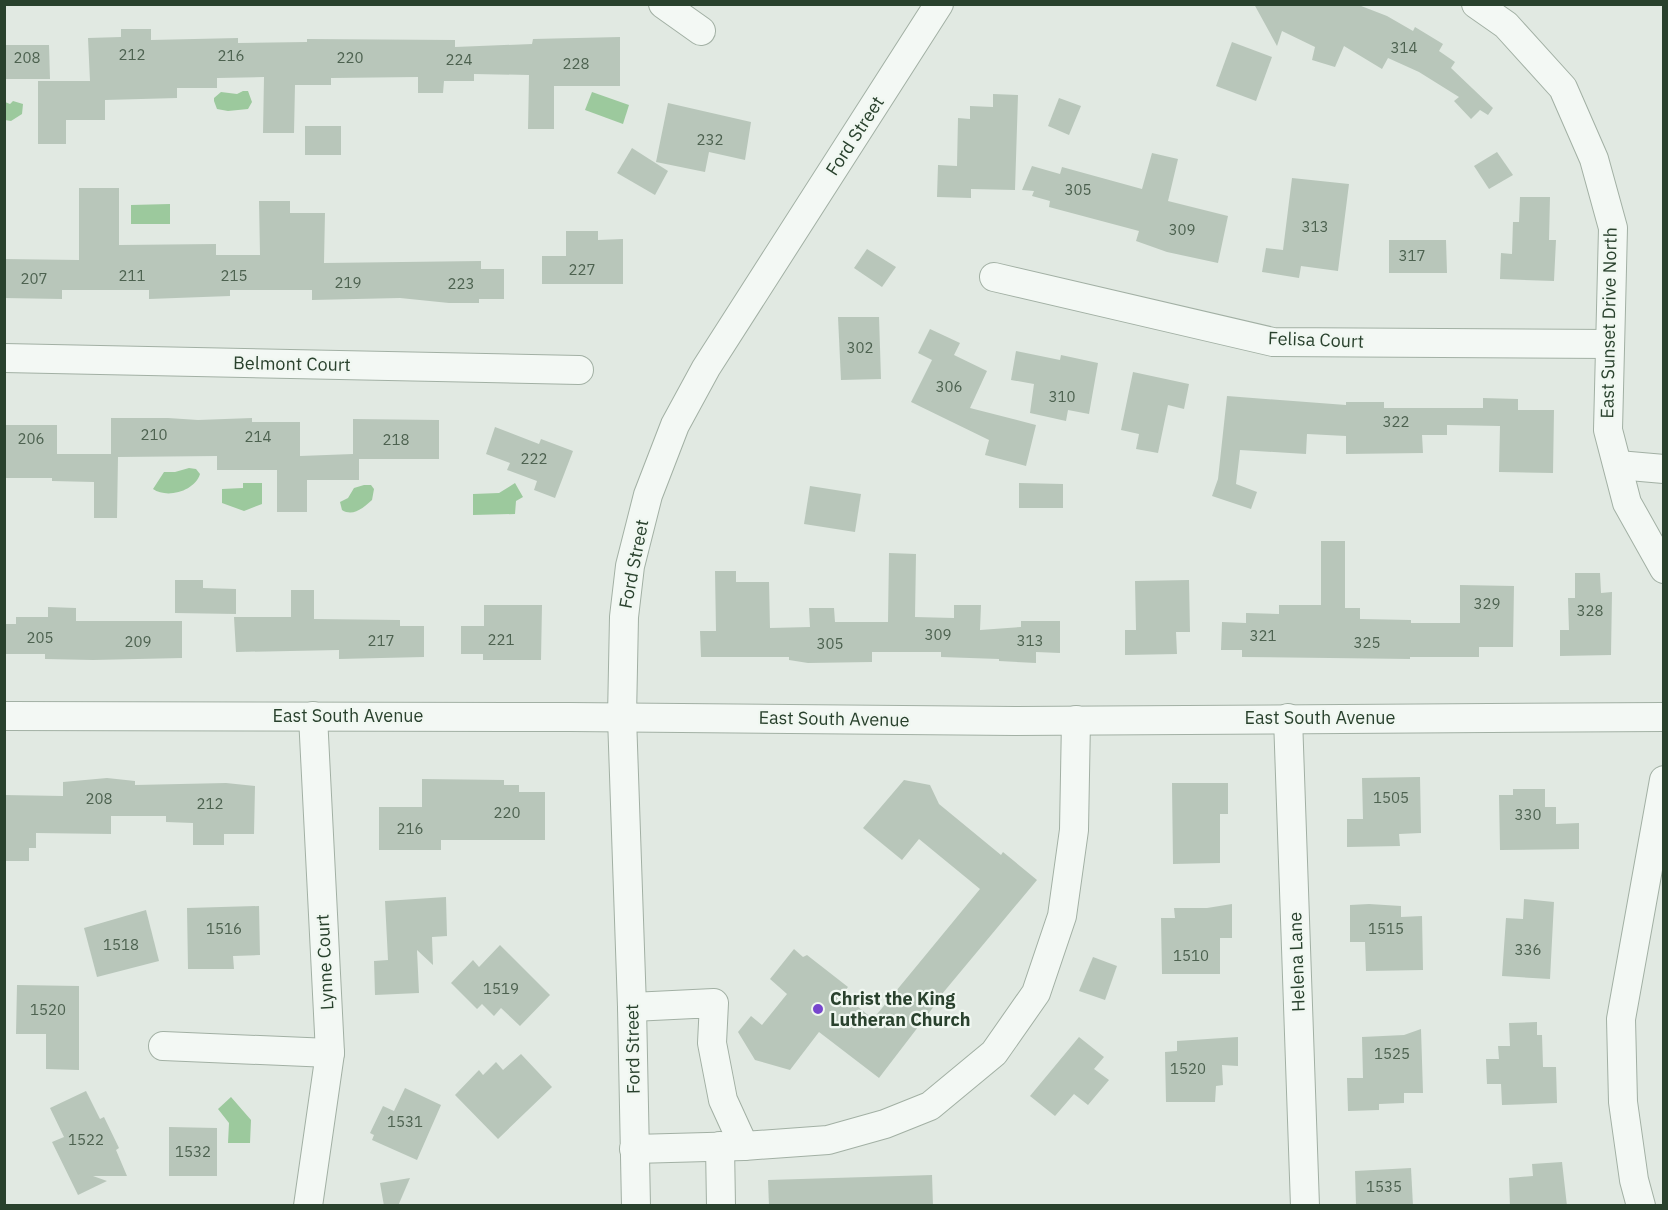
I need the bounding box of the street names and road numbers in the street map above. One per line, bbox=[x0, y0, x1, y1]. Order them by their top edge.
street label: Ford Street bbox=[820, 92, 889, 180]
street label: East Sunset Drive North bbox=[1595, 227, 1622, 419]
street label: Felisa Court bbox=[1268, 326, 1364, 353]
street label: Belmont Court bbox=[233, 351, 351, 376]
street label: Ford Street bbox=[614, 517, 653, 610]
street label: East South Avenue bbox=[273, 704, 424, 727]
street label: East South Avenue bbox=[758, 706, 910, 731]
street label: East South Avenue bbox=[1245, 706, 1396, 729]
street label: Helena Lane bbox=[1283, 911, 1310, 1012]
street label: Lynne Court bbox=[310, 913, 339, 1011]
street label: Ford Street bbox=[620, 1004, 645, 1094]

